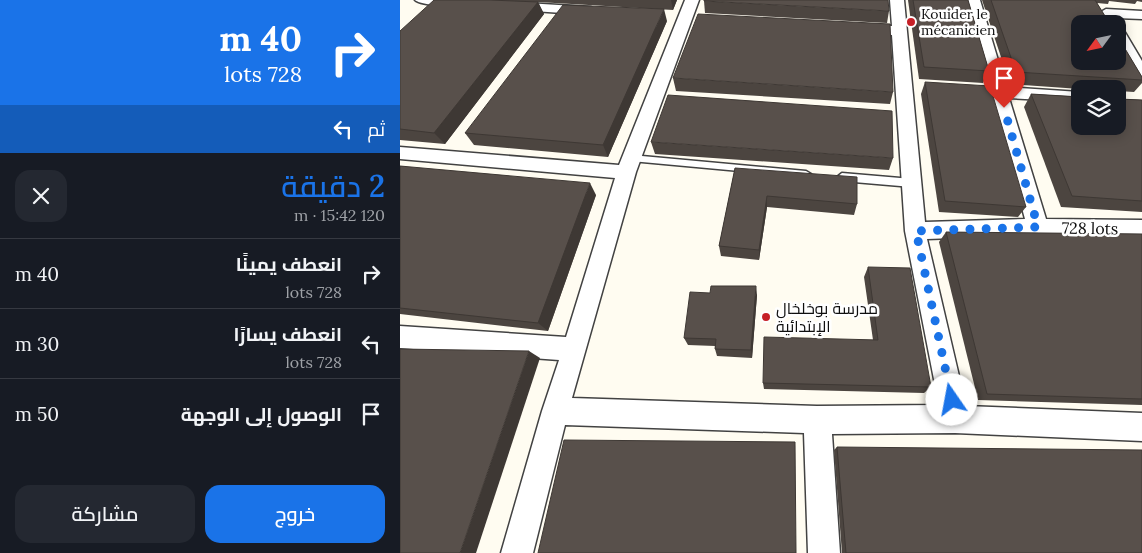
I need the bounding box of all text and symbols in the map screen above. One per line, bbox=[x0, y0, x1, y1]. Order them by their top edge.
place label: Kouider le mécanicien bbox=[921, 5, 996, 39]
north arrow bbox=[1071, 15, 1126, 70]
map controls bbox=[1071, 15, 1126, 135]
text: 40 m bbox=[219, 16, 302, 61]
marker: Kouider le mécanicien bbox=[905, 16, 917, 28]
icon: right bbox=[320, 20, 385, 85]
pin bbox=[983, 57, 1025, 108]
text: 728 lots bbox=[224, 60, 302, 88]
icon: arrive bbox=[990, 64, 1018, 92]
button: layers bbox=[1071, 80, 1126, 135]
icon: left bbox=[329, 115, 357, 143]
text: ثم bbox=[367, 117, 385, 141]
text: 2 دقيقة bbox=[281, 167, 385, 205]
button: close bbox=[15, 170, 67, 222]
text: 120 m · 15:42 bbox=[294, 205, 385, 225]
street label: 728 lots bbox=[1062, 218, 1118, 238]
text: انعطف يمينًا bbox=[236, 252, 342, 276]
icon: right bbox=[357, 260, 385, 288]
text: 40 m bbox=[15, 262, 59, 286]
text: 728 lots bbox=[286, 282, 342, 302]
place label: مدرسة بوخلخال الإبتدائية bbox=[776, 298, 878, 336]
marker: مدرسة بوخلخال الإبتدائية bbox=[760, 311, 772, 323]
text: انعطف يسارًا bbox=[233, 322, 342, 346]
icon: left bbox=[357, 330, 385, 358]
text: 30 m bbox=[15, 332, 59, 356]
text: 728 lots bbox=[286, 352, 342, 372]
position arrow bbox=[925, 373, 977, 425]
icon: arrive bbox=[357, 400, 385, 428]
text: 50 m bbox=[15, 402, 59, 426]
text: الوصول إلى الوجهة bbox=[181, 402, 342, 426]
button: مشاركة bbox=[15, 485, 195, 543]
button: خروج bbox=[205, 485, 385, 543]

